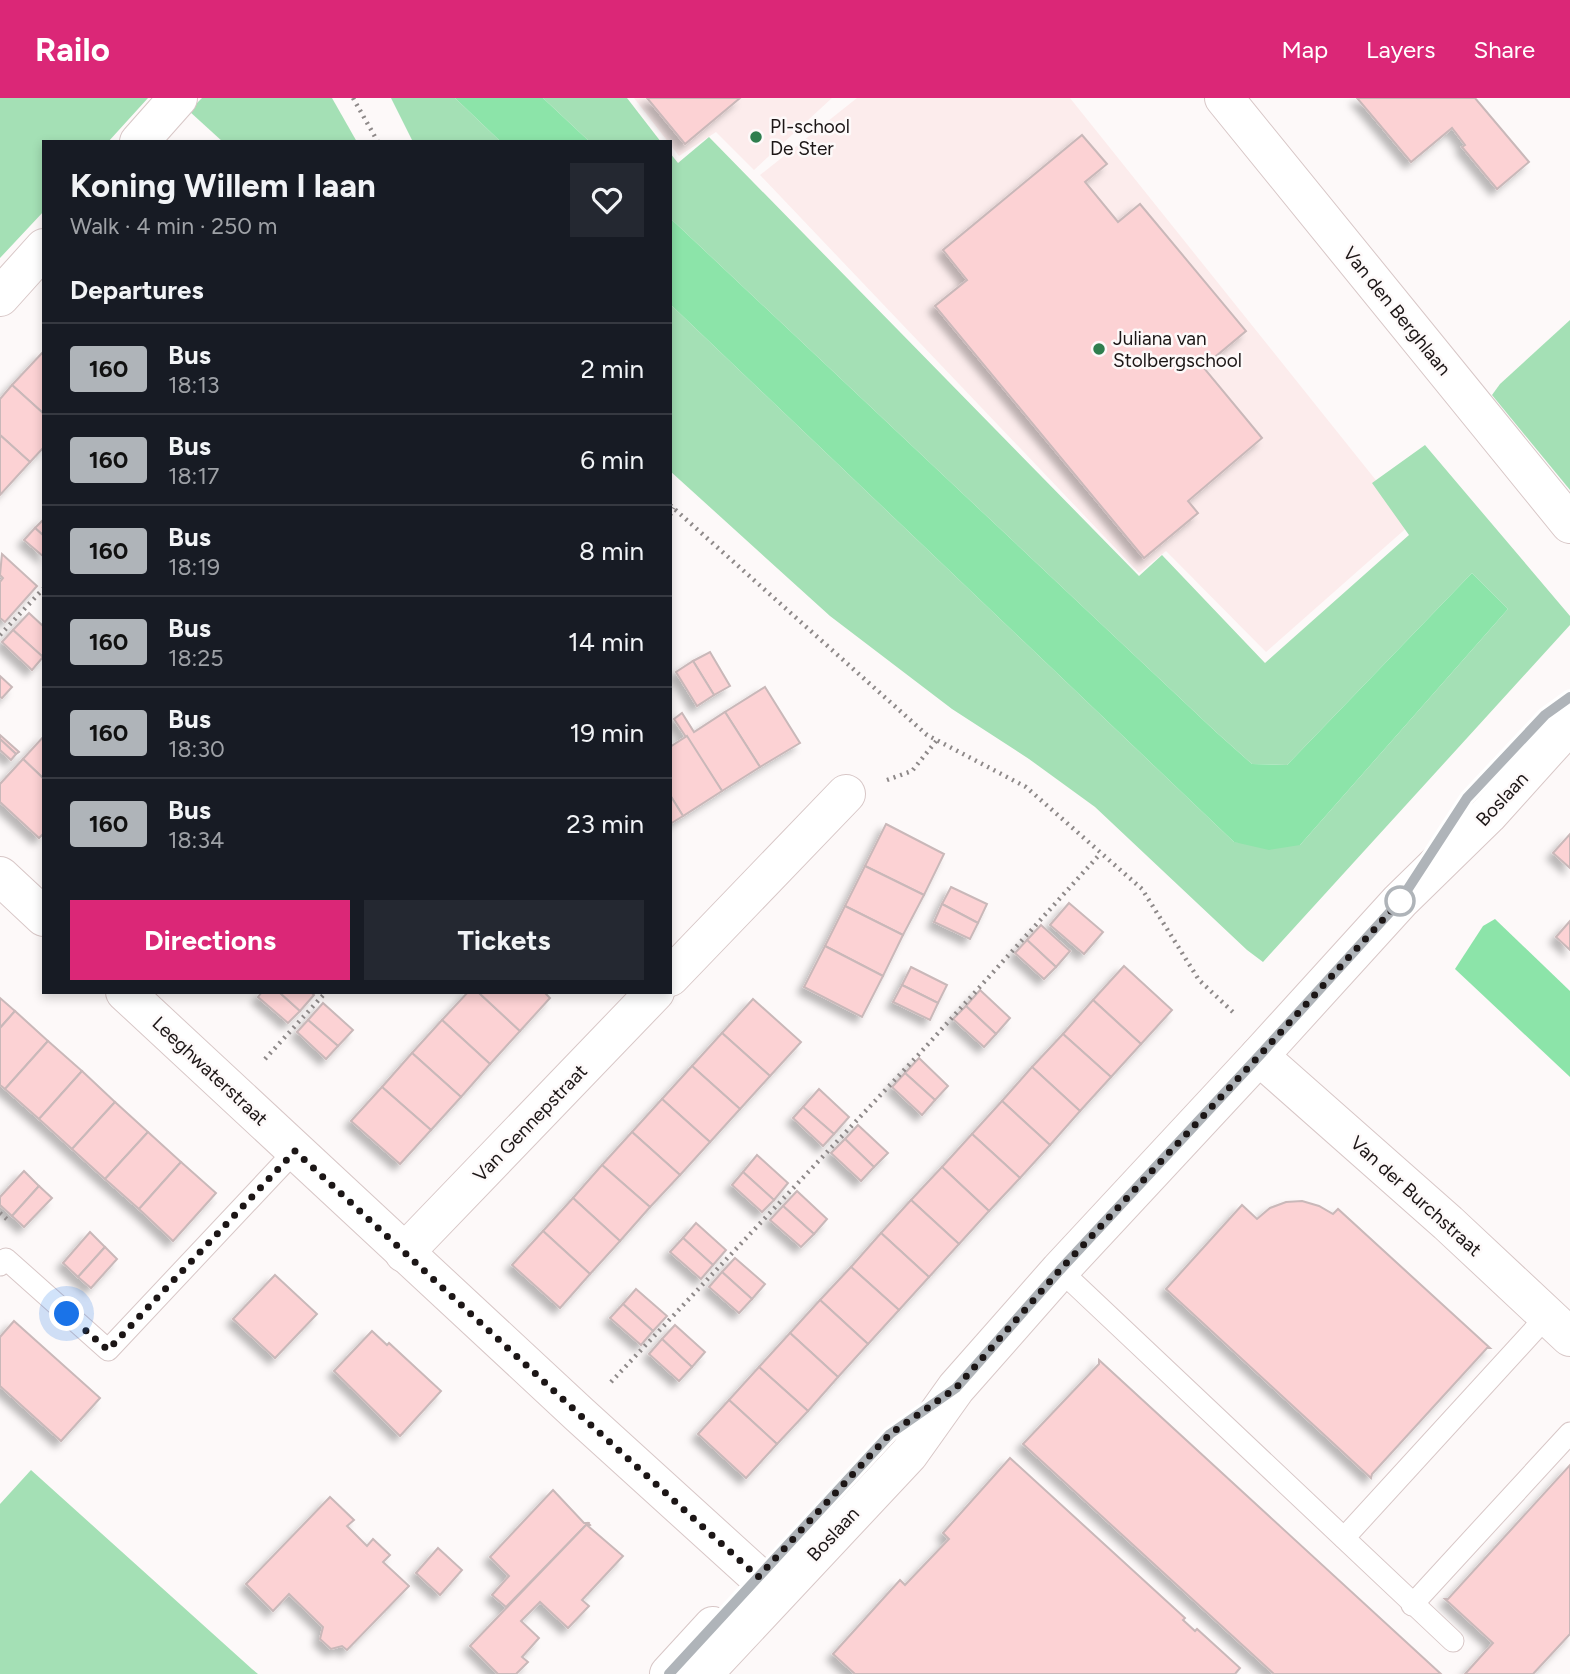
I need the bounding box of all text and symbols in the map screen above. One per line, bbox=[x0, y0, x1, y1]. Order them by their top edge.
text: Railo bbox=[35, 30, 110, 69]
text: Map bbox=[1281, 35, 1328, 64]
text: Layers bbox=[1366, 35, 1435, 64]
text: Share bbox=[1473, 35, 1535, 64]
place label: PI-school De Ster bbox=[770, 115, 850, 160]
marker: PI-school De Ster bbox=[748, 129, 764, 145]
button: heart bbox=[570, 163, 644, 237]
text: Koning Willem I laan bbox=[70, 166, 376, 205]
text: Walk · 4 min · 250 m bbox=[70, 212, 277, 240]
street label: Van den Berghlaan bbox=[1338, 242, 1456, 380]
text: Departures bbox=[70, 274, 204, 306]
place label: Juliana van Stolbergschool bbox=[1113, 327, 1242, 372]
text: Bus bbox=[168, 339, 211, 371]
marker: Juliana van Stolbergschool bbox=[1091, 341, 1107, 357]
text: 2 min bbox=[580, 353, 644, 385]
text: 160 bbox=[89, 354, 128, 383]
text: 18:13 bbox=[168, 371, 219, 399]
text: Bus bbox=[168, 430, 211, 462]
text: 6 min bbox=[580, 444, 644, 476]
text: 160 bbox=[89, 445, 128, 474]
text: 18:17 bbox=[168, 462, 219, 490]
text: Bus bbox=[168, 521, 211, 553]
text: 8 min bbox=[579, 535, 644, 567]
text: 160 bbox=[89, 536, 128, 565]
text: 18:19 bbox=[168, 553, 220, 581]
text: Bus bbox=[168, 612, 211, 644]
text: 14 min bbox=[568, 626, 644, 658]
text: 160 bbox=[89, 627, 128, 656]
text: 18:25 bbox=[168, 644, 224, 672]
text: Bus bbox=[168, 703, 211, 735]
text: 19 min bbox=[569, 717, 644, 749]
text: 160 bbox=[89, 718, 128, 747]
text: 18:30 bbox=[168, 735, 225, 763]
street label: Boslaan bbox=[1471, 767, 1533, 831]
text: Bus bbox=[168, 794, 211, 826]
text: 23 min bbox=[566, 808, 644, 840]
text: 160 bbox=[89, 809, 128, 838]
text: 18:34 bbox=[168, 826, 224, 854]
unlabelled marker bbox=[1385, 886, 1415, 916]
button: Directions bbox=[70, 900, 350, 980]
button: Tickets bbox=[364, 900, 644, 980]
street label: Leeghwaterstraat bbox=[147, 1012, 273, 1130]
street label: Van Gennepstraat bbox=[468, 1060, 592, 1186]
street label: Van der Burchstraat bbox=[1346, 1131, 1486, 1261]
your location bbox=[49, 1296, 84, 1331]
street label: Boslaan bbox=[802, 1502, 864, 1566]

